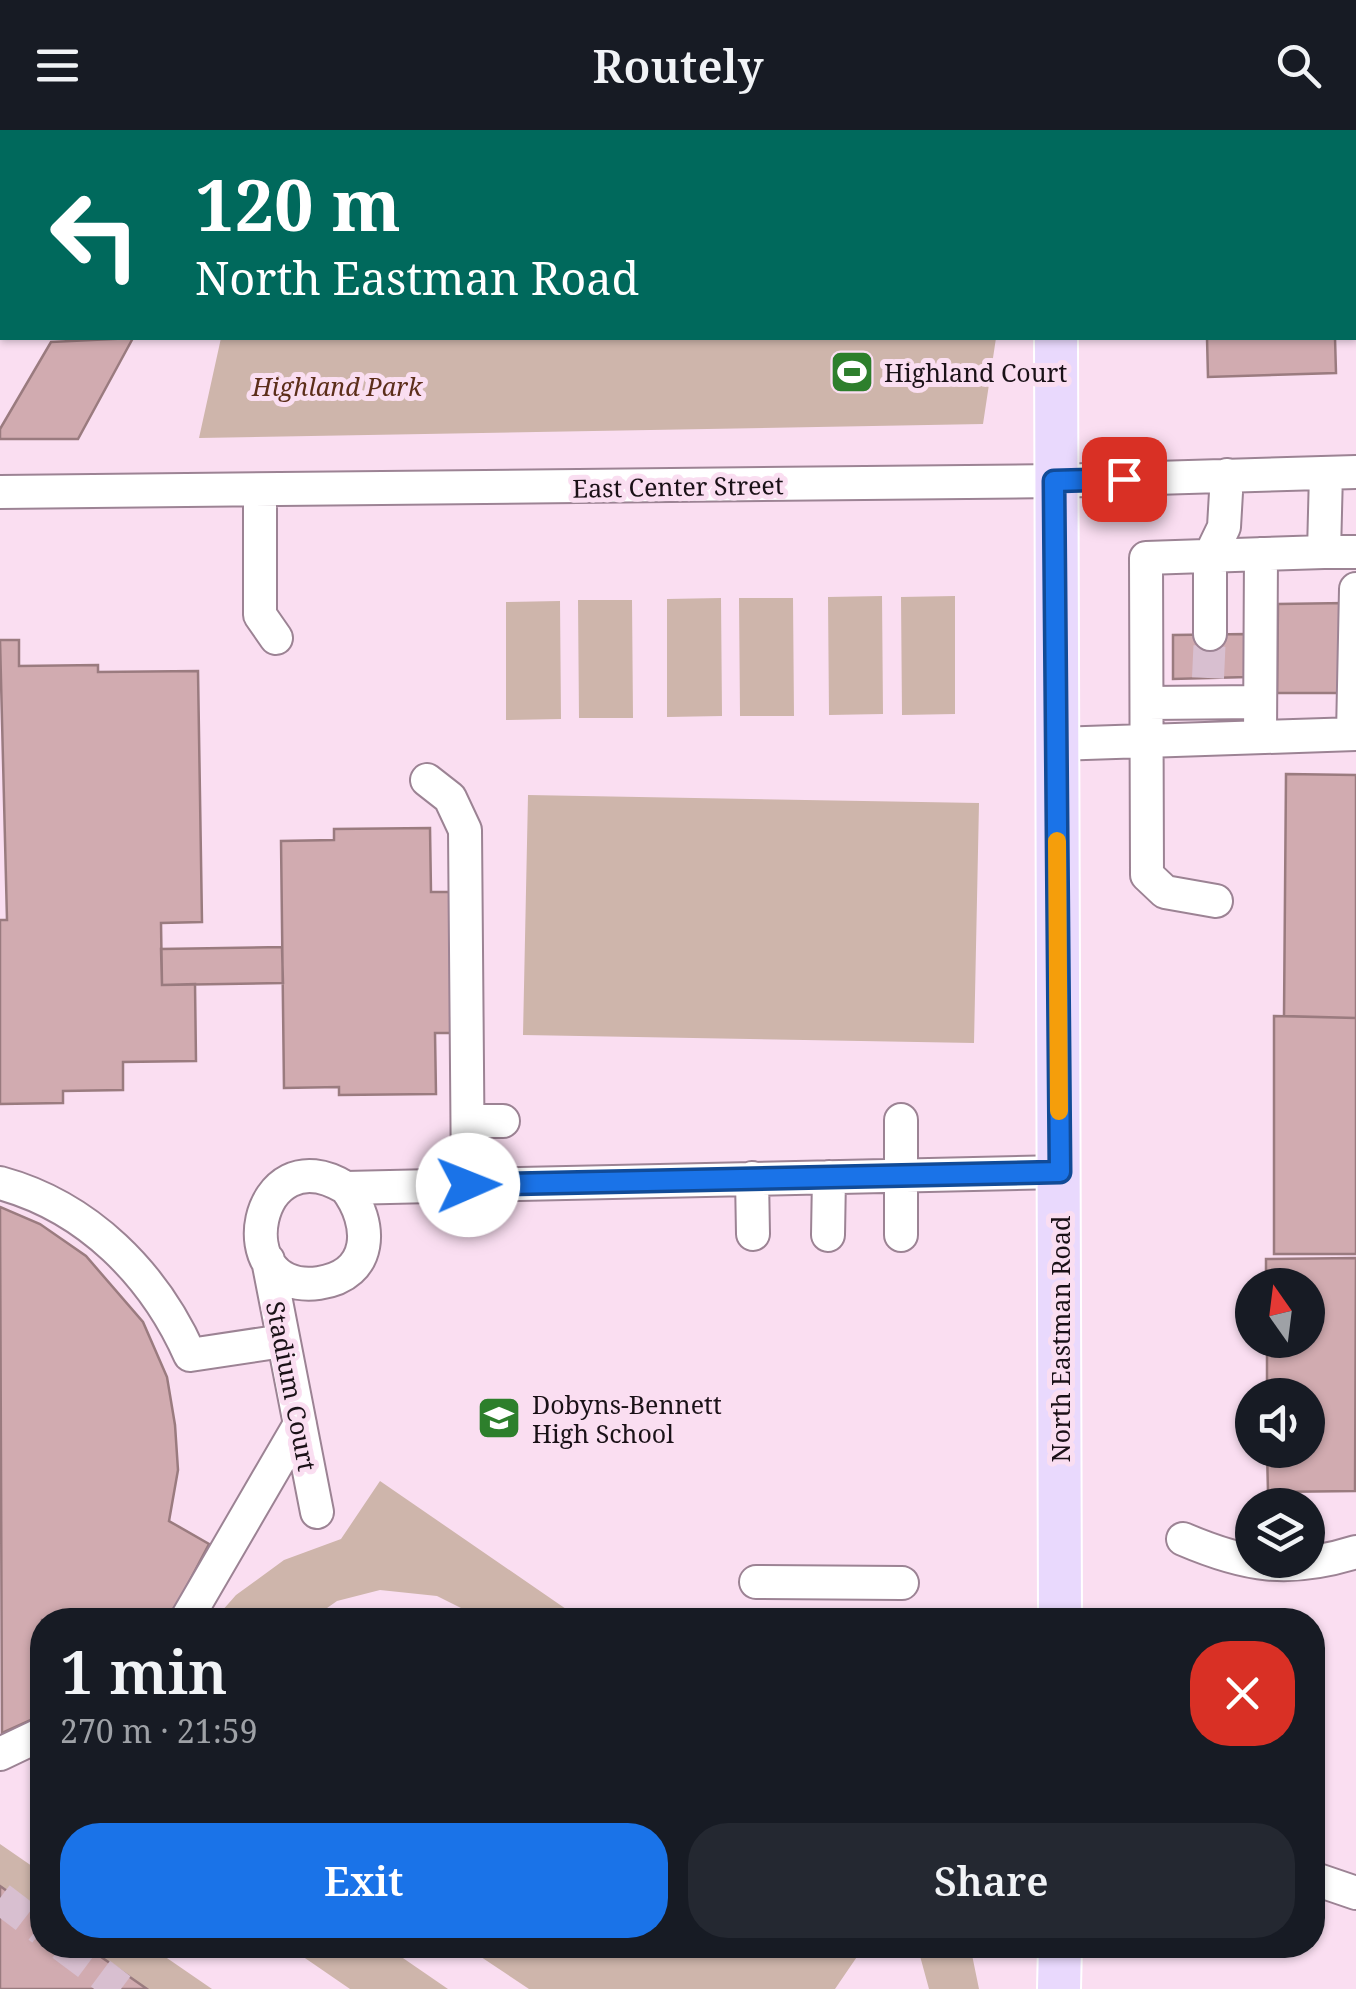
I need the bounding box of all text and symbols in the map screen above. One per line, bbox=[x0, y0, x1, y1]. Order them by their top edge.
text: Routely bbox=[593, 35, 763, 96]
icon: menu bbox=[30, 38, 85, 93]
icon: search bbox=[1271, 38, 1326, 93]
text: 120 m bbox=[195, 156, 401, 252]
icon: left bbox=[30, 170, 160, 300]
text: North Eastman Road bbox=[195, 247, 639, 308]
sports icon: Highland Court bbox=[829, 349, 875, 395]
place label: Highland Court bbox=[884, 355, 1067, 389]
park label: Highland Park bbox=[251, 369, 423, 403]
pin bbox=[1082, 437, 1167, 522]
icon: arrive bbox=[1097, 452, 1152, 507]
street label: East Center Street bbox=[572, 467, 784, 505]
position arrow bbox=[416, 1133, 520, 1237]
street label: North Eastman Road bbox=[1043, 1216, 1077, 1462]
north arrow bbox=[1235, 1268, 1325, 1358]
map controls bbox=[1235, 1268, 1325, 1578]
street label: Stadium Court bbox=[259, 1298, 325, 1474]
button: sound bbox=[1235, 1378, 1325, 1468]
place label: Dobyns-Bennett High School bbox=[532, 1387, 722, 1450]
school or university icon: Dobyns-Bennett High School bbox=[476, 1395, 522, 1441]
button: layers bbox=[1235, 1488, 1325, 1578]
text: 1 min bbox=[60, 1630, 228, 1712]
button: close bbox=[1190, 1641, 1295, 1746]
text: 270 m · 21:59 bbox=[60, 1709, 258, 1752]
button: Exit bbox=[60, 1823, 668, 1938]
button: Share bbox=[688, 1823, 1295, 1938]

